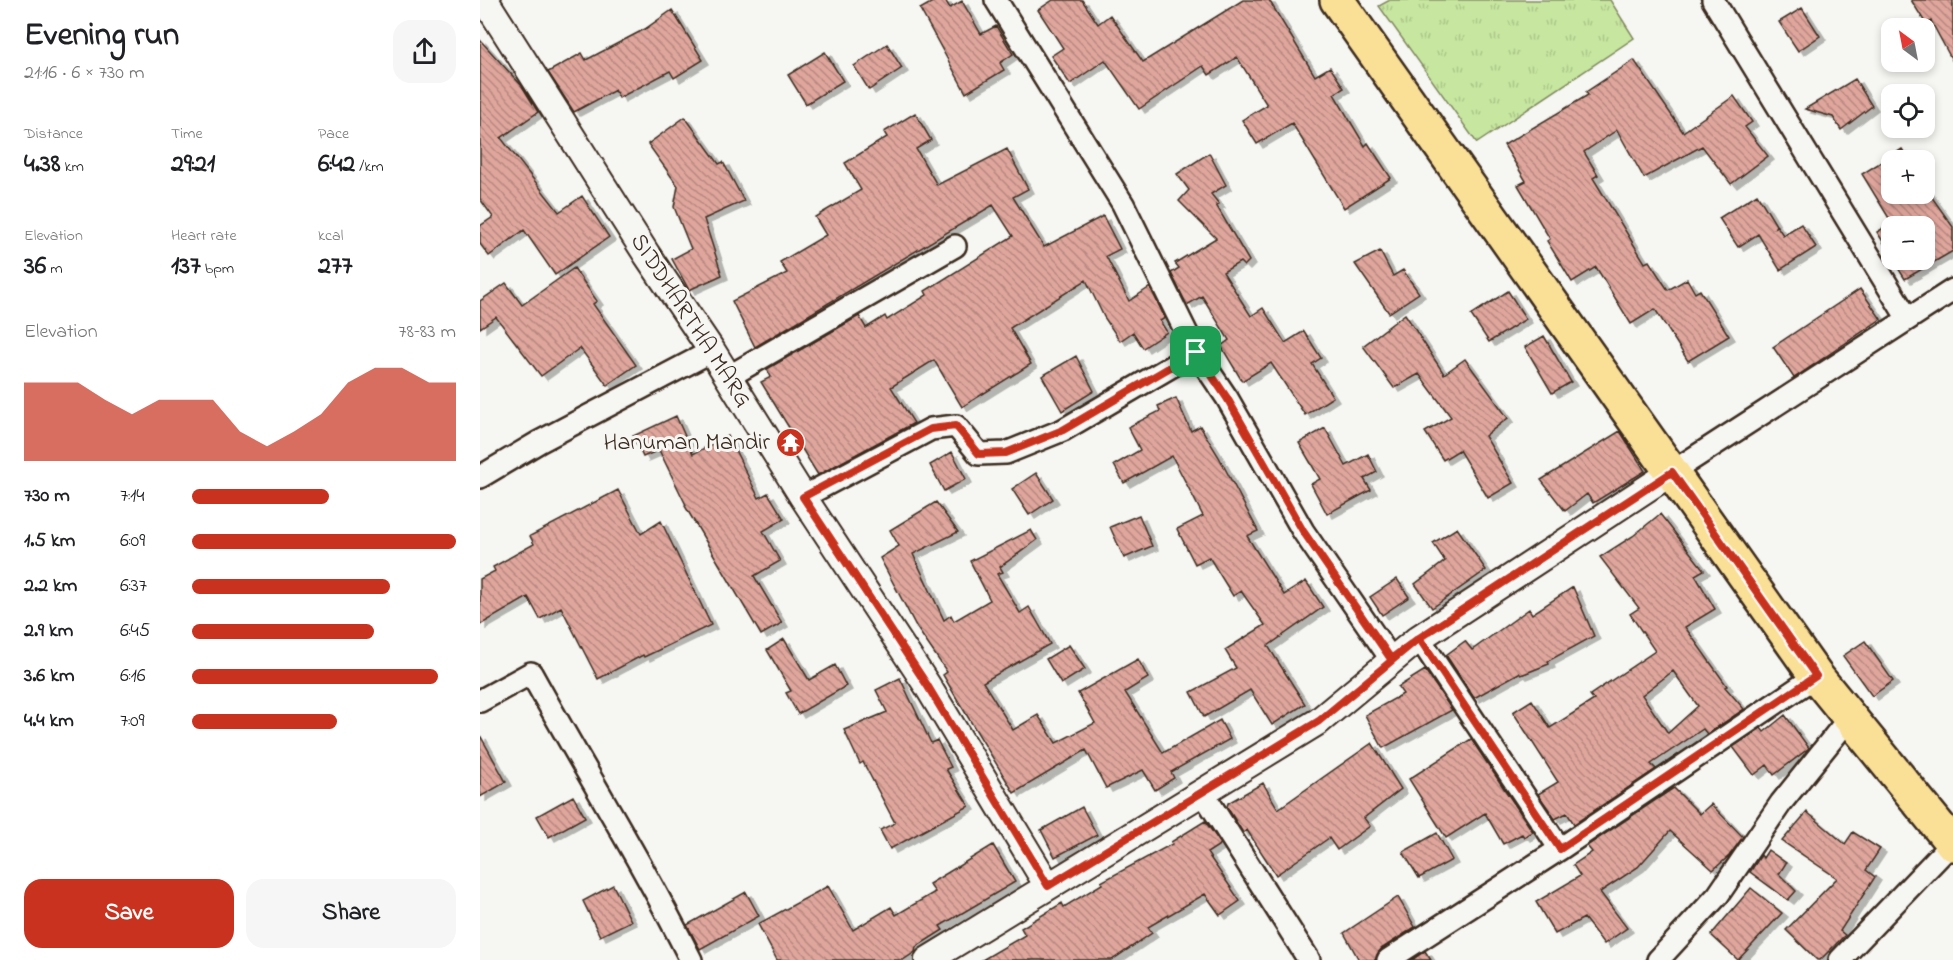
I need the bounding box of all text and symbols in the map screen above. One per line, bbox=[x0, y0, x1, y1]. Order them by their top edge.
text: Evening run bbox=[24, 12, 179, 60]
north arrow bbox=[1881, 18, 1935, 72]
map controls bbox=[1881, 18, 1935, 270]
button: share bbox=[393, 20, 456, 83]
text: 21:16 · 6 × 730 m bbox=[24, 59, 144, 88]
button: locate bbox=[1881, 84, 1935, 138]
text: Distance bbox=[24, 122, 83, 146]
text: Time bbox=[171, 122, 203, 146]
text: Pace bbox=[318, 122, 349, 146]
text: 4.38 bbox=[24, 146, 61, 184]
text: 29:21 bbox=[171, 146, 215, 184]
text: 6:42 bbox=[318, 146, 355, 184]
button: + bbox=[1881, 150, 1935, 204]
text: km bbox=[61, 155, 84, 179]
text: /km bbox=[355, 155, 384, 179]
button: − bbox=[1881, 216, 1935, 270]
text: Elevation bbox=[24, 224, 83, 248]
text: Heart rate bbox=[171, 224, 237, 248]
text: kcal bbox=[318, 224, 343, 248]
street label: SIDDHARTHA MARG bbox=[621, 227, 759, 415]
text: 36 bbox=[24, 248, 46, 286]
text: 137 bbox=[171, 248, 201, 286]
text: 277 bbox=[318, 248, 352, 286]
text: m bbox=[46, 257, 63, 281]
text: bpm bbox=[201, 257, 234, 281]
text: Elevation bbox=[24, 318, 98, 347]
text: 78–83 m bbox=[398, 318, 456, 347]
pin bbox=[1170, 326, 1221, 377]
icon: arrive bbox=[1179, 335, 1212, 368]
place label: Hanuman Mandir bbox=[604, 426, 771, 461]
temple icon: Hanuman Mandir bbox=[775, 427, 807, 459]
text: 730 m bbox=[24, 482, 70, 511]
text: 7:14 bbox=[120, 482, 145, 511]
text: 1.5 km bbox=[24, 527, 75, 556]
text: 6:09 bbox=[120, 527, 145, 556]
text: 2.2 km bbox=[24, 572, 77, 601]
text: 6:37 bbox=[120, 572, 147, 601]
text: 2.9 km bbox=[24, 617, 73, 646]
text: 6:45 bbox=[120, 617, 150, 646]
text: 3.6 km bbox=[24, 662, 74, 691]
text: 6:16 bbox=[120, 662, 146, 691]
text: 4.4 km bbox=[24, 707, 74, 736]
text: 7:09 bbox=[120, 707, 145, 736]
button: Save bbox=[24, 879, 234, 948]
button: Share bbox=[246, 879, 456, 948]

